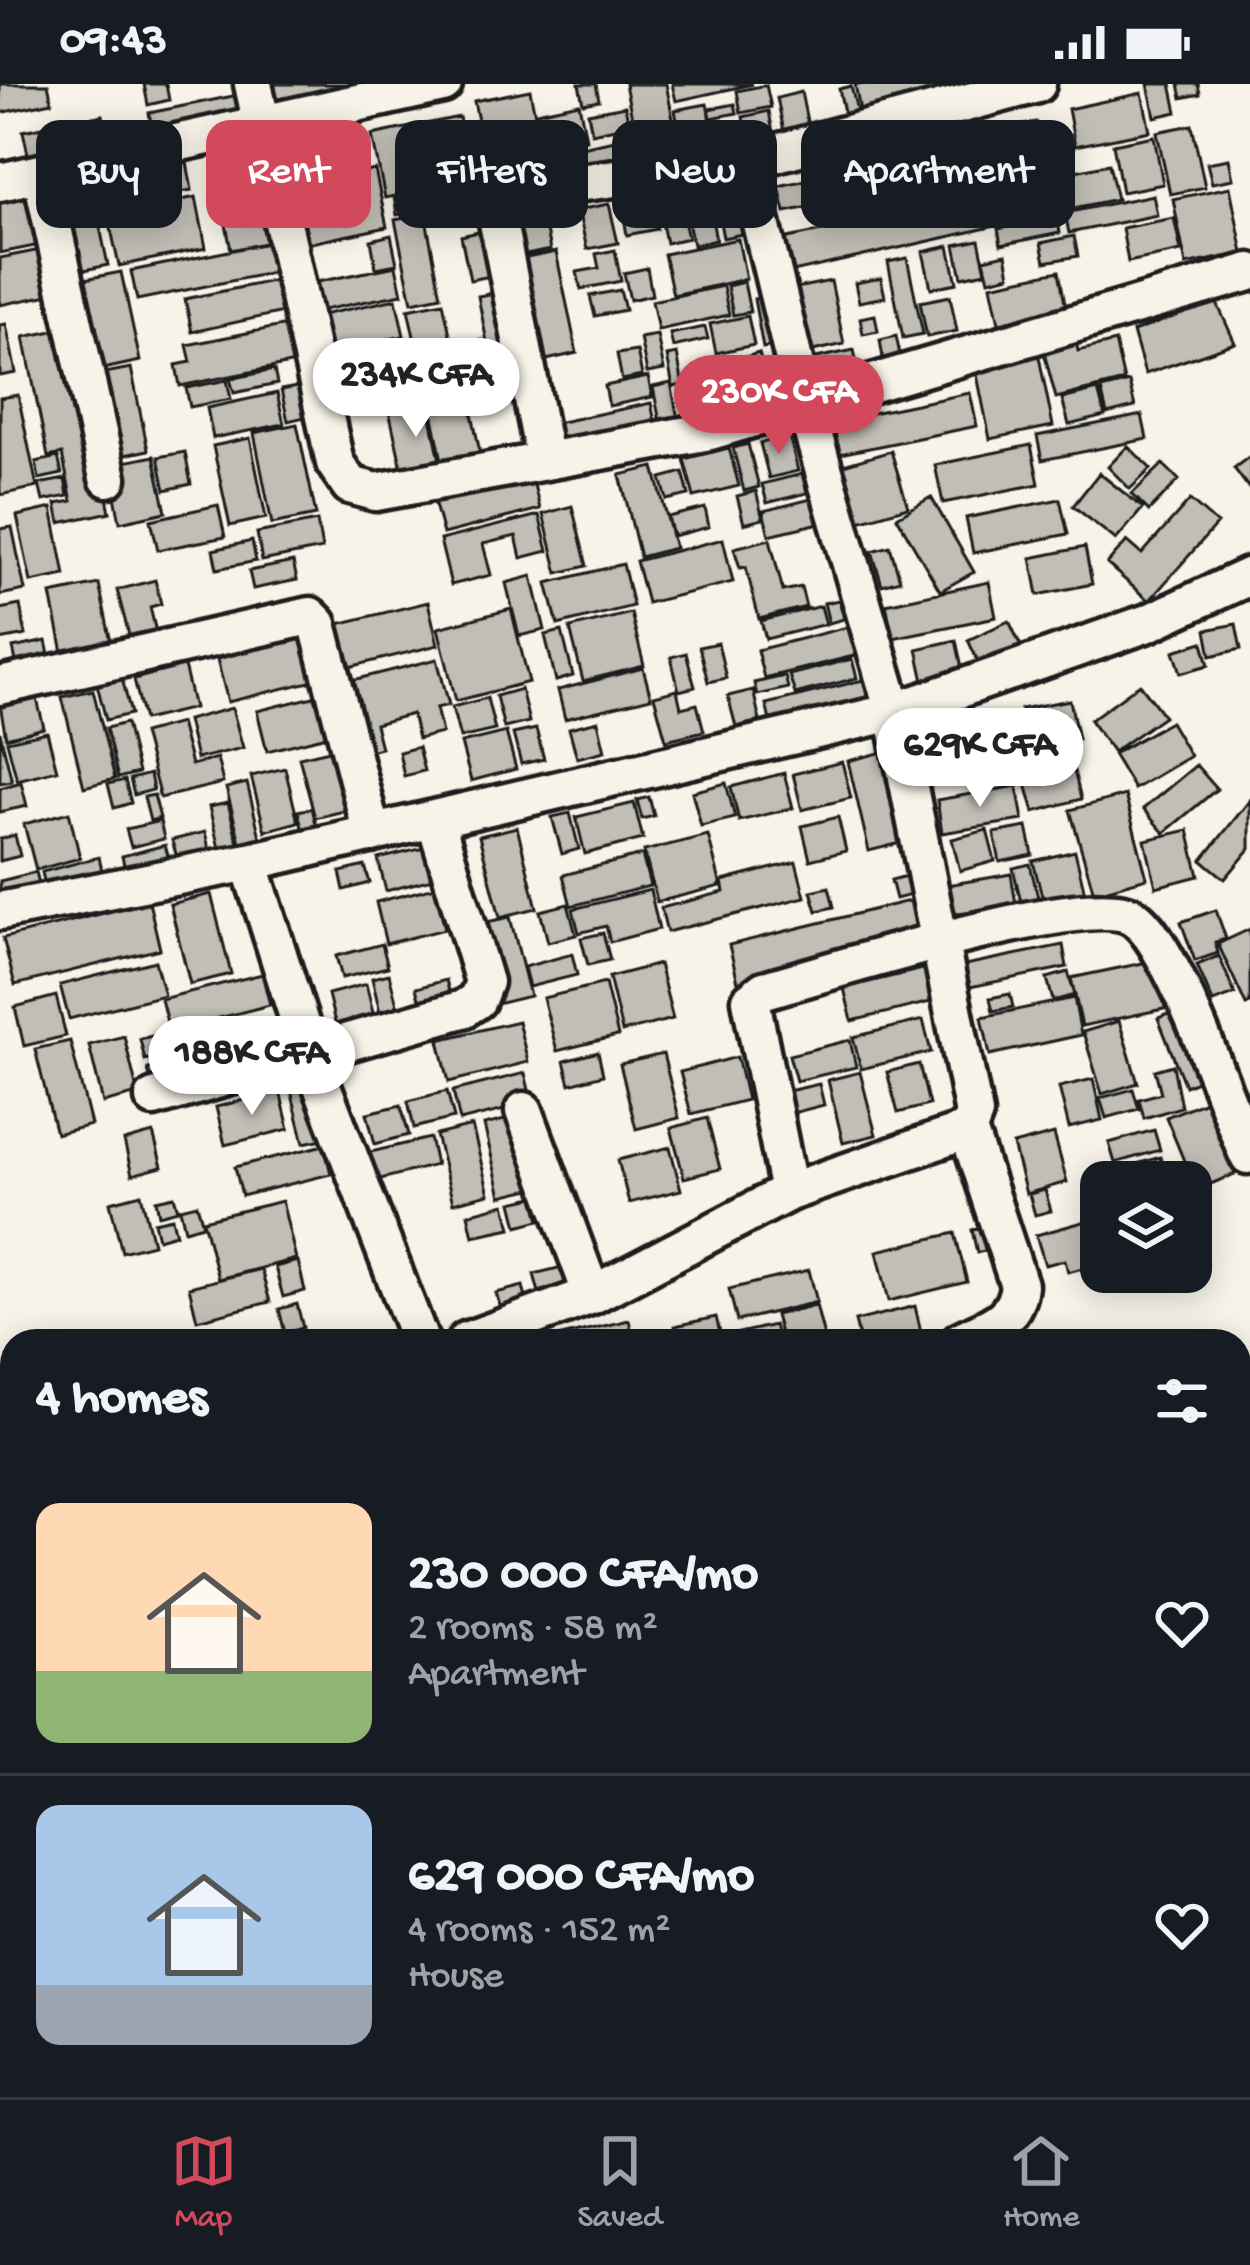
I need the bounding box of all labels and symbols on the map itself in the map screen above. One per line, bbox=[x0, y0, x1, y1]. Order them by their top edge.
pin: 234K CFA bbox=[292, 338, 540, 440]
pin: 230K CFA bbox=[655, 355, 903, 457]
pin: 629K CFA bbox=[856, 708, 1104, 810]
pin: 188K CFA bbox=[128, 1016, 376, 1118]

